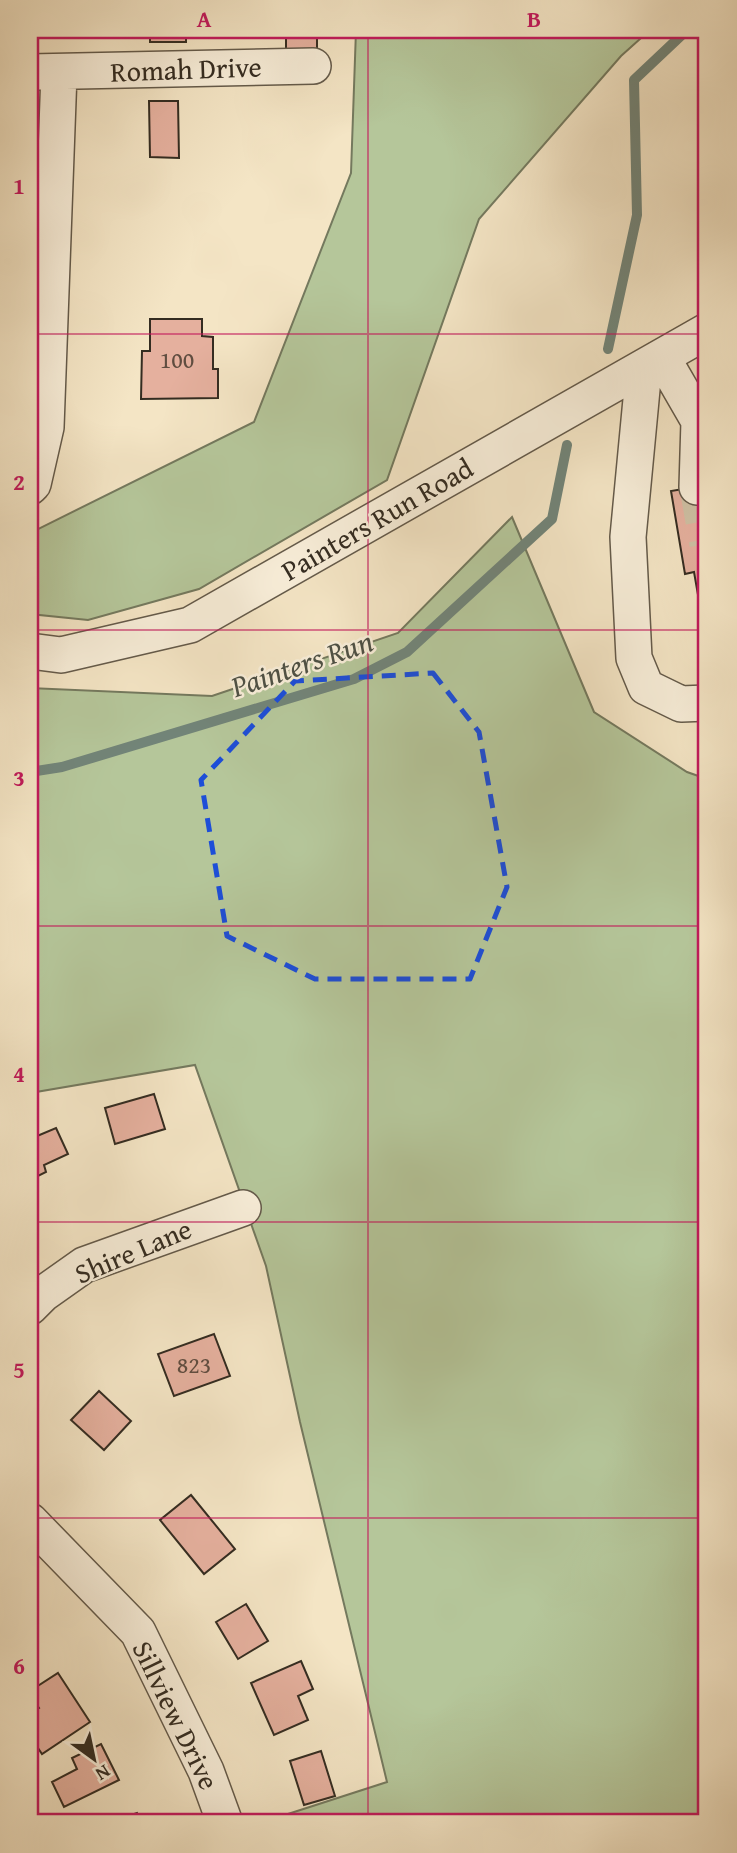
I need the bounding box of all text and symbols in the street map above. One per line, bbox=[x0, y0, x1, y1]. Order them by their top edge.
text: A bbox=[197, 2, 212, 35]
text: B bbox=[527, 2, 541, 35]
street label: Romah Drive bbox=[110, 45, 262, 92]
text: 1 bbox=[13, 169, 25, 202]
house number: 100 bbox=[160, 342, 194, 377]
street label: Painters Run Road bbox=[273, 447, 480, 590]
text: 2 bbox=[13, 465, 25, 498]
water label: Painters Run bbox=[224, 618, 379, 708]
text: 3 bbox=[13, 761, 25, 794]
text: 4 bbox=[13, 1057, 25, 1090]
street label: Shire Lane bbox=[68, 1208, 198, 1294]
house number: 823 bbox=[177, 1347, 211, 1382]
text: 5 bbox=[13, 1353, 25, 1386]
street label: Sillview Drive bbox=[123, 1633, 230, 1796]
text: 6 bbox=[13, 1649, 25, 1682]
north arrow bbox=[60, 1724, 130, 1794]
text: N bbox=[90, 1758, 116, 1789]

